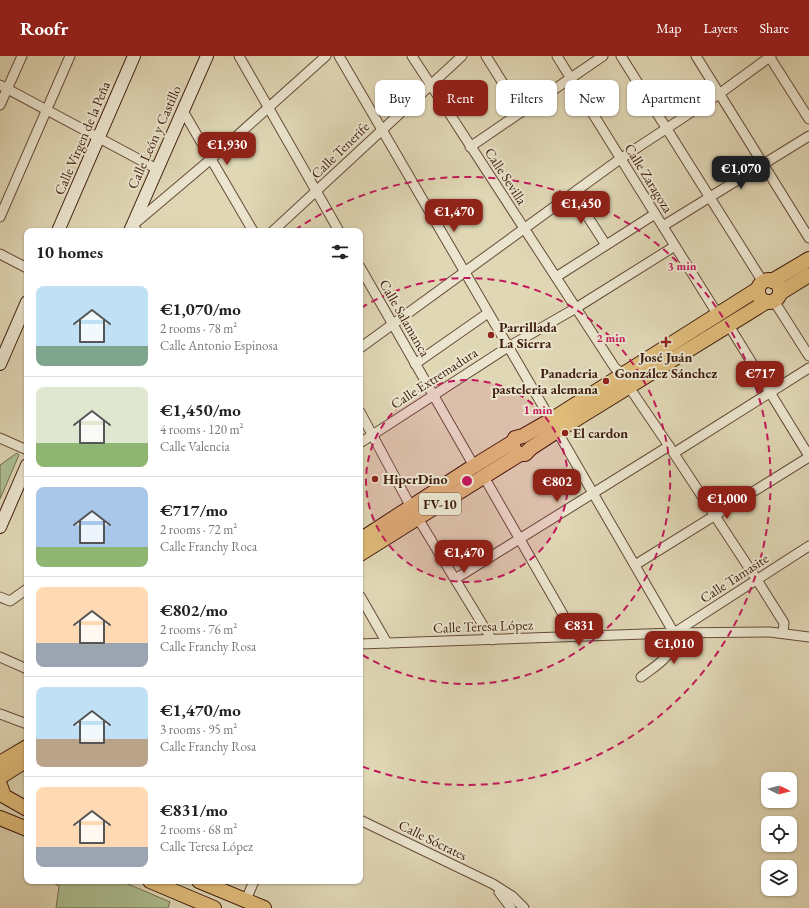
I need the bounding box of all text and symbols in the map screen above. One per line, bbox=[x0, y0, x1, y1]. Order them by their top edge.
text: Roofr bbox=[20, 16, 68, 41]
text: Map bbox=[656, 19, 681, 37]
text: Layers bbox=[703, 19, 738, 37]
text: Share bbox=[760, 19, 789, 37]
street label: Calle Virgen de la Peña bbox=[50, 78, 114, 198]
chip: Buy bbox=[375, 80, 425, 116]
chip: Rent bbox=[433, 80, 488, 116]
chip: Filters bbox=[496, 80, 557, 116]
chip: New bbox=[565, 80, 619, 116]
chip: Apartment bbox=[627, 80, 715, 116]
street label: Calle León y Castillo bbox=[123, 82, 185, 192]
street label: Calle Tenerife bbox=[307, 117, 373, 182]
pin: €1,930 bbox=[194, 132, 260, 166]
text: €1,930 bbox=[207, 136, 247, 153]
street label: Calle Zaragoza bbox=[621, 140, 678, 216]
street label: Calle Sevilla bbox=[481, 144, 531, 208]
pin: €1,070 bbox=[708, 156, 774, 190]
text: €1,070 bbox=[721, 160, 761, 177]
pin: €1,450 bbox=[548, 191, 614, 225]
text: €1,450 bbox=[561, 195, 601, 212]
pin: €1,470 bbox=[421, 199, 487, 233]
text: €1,470 bbox=[434, 203, 474, 220]
text: 10 homes bbox=[36, 241, 103, 263]
icon: filters bbox=[329, 241, 351, 263]
text: 3 min bbox=[667, 258, 697, 274]
street label: Calle Salamanca bbox=[376, 276, 435, 360]
text: €1,070/mo bbox=[160, 298, 241, 320]
icon: home bbox=[68, 302, 116, 350]
place label: Parrillada La Sierra bbox=[499, 318, 558, 352]
text: 2 rooms · 78 m² bbox=[160, 320, 237, 337]
marker: Parrillada La Sierra bbox=[486, 330, 496, 340]
text: 2 min bbox=[596, 330, 626, 346]
text: Calle Antonio Espinosa bbox=[160, 337, 278, 354]
marker: José Juán González Sánchez bbox=[661, 337, 671, 347]
street label: Calle Extremadura bbox=[387, 343, 481, 413]
place label: José Juán González Sánchez bbox=[615, 348, 717, 382]
pin: €717 bbox=[736, 361, 784, 395]
place label: Panaderia pasteleria alemana bbox=[492, 364, 599, 398]
text: €717 bbox=[745, 365, 775, 382]
marker: Panaderia pasteleria alemana bbox=[601, 376, 611, 386]
text: €1,450/mo bbox=[160, 399, 241, 421]
text: 1 min bbox=[523, 402, 553, 418]
icon: home bbox=[68, 403, 116, 451]
text: 4 rooms · 120 m² bbox=[160, 421, 244, 438]
place label: El cardon bbox=[573, 424, 628, 442]
marker: El cardon bbox=[560, 428, 570, 438]
text: Calle Valencia bbox=[160, 438, 230, 455]
pin: €802 bbox=[533, 469, 581, 503]
place label: HiperDino bbox=[383, 470, 448, 488]
text: €802 bbox=[542, 473, 572, 490]
marker: HiperDino bbox=[370, 474, 380, 484]
centre of rings bbox=[460, 474, 474, 488]
pin: €1,000 bbox=[694, 486, 760, 520]
text: €1,000 bbox=[707, 490, 747, 507]
road number: FV-10 bbox=[419, 493, 461, 515]
text: €717/mo bbox=[160, 499, 228, 521]
icon: home bbox=[68, 503, 116, 551]
text: 2 rooms · 72 m² bbox=[160, 521, 237, 538]
text: Calle Franchy Roca bbox=[160, 538, 257, 555]
pin: €1,470 bbox=[431, 540, 497, 574]
text: €1,470 bbox=[444, 544, 484, 561]
street label: Calle Tamasite bbox=[696, 549, 772, 607]
text: €802/mo bbox=[160, 599, 228, 621]
icon: home bbox=[68, 603, 116, 651]
pin: €831 bbox=[555, 613, 603, 647]
street label: Calle Teresa López bbox=[433, 615, 534, 637]
text: €831 bbox=[564, 617, 594, 634]
text: 2 rooms · 76 m² bbox=[160, 621, 237, 638]
pin: €1,010 bbox=[641, 631, 707, 665]
text: €1,010 bbox=[654, 635, 694, 652]
text: Calle Franchy Rosa bbox=[160, 638, 256, 655]
text: €1,470/mo bbox=[160, 699, 241, 721]
icon: home bbox=[68, 703, 116, 751]
text: 3 rooms · 95 m² bbox=[160, 721, 237, 738]
text: Calle Franchy Rosa bbox=[160, 738, 256, 755]
north arrow bbox=[761, 772, 797, 808]
map controls bbox=[761, 772, 797, 896]
text: €831/mo bbox=[160, 799, 228, 821]
icon: home bbox=[68, 803, 116, 851]
street label: Calle Sócrates bbox=[396, 816, 471, 865]
button: locate bbox=[761, 816, 797, 852]
text: 2 rooms · 68 m² bbox=[160, 821, 237, 838]
text: Calle Teresa López bbox=[160, 838, 253, 855]
button: layers bbox=[761, 860, 797, 896]

